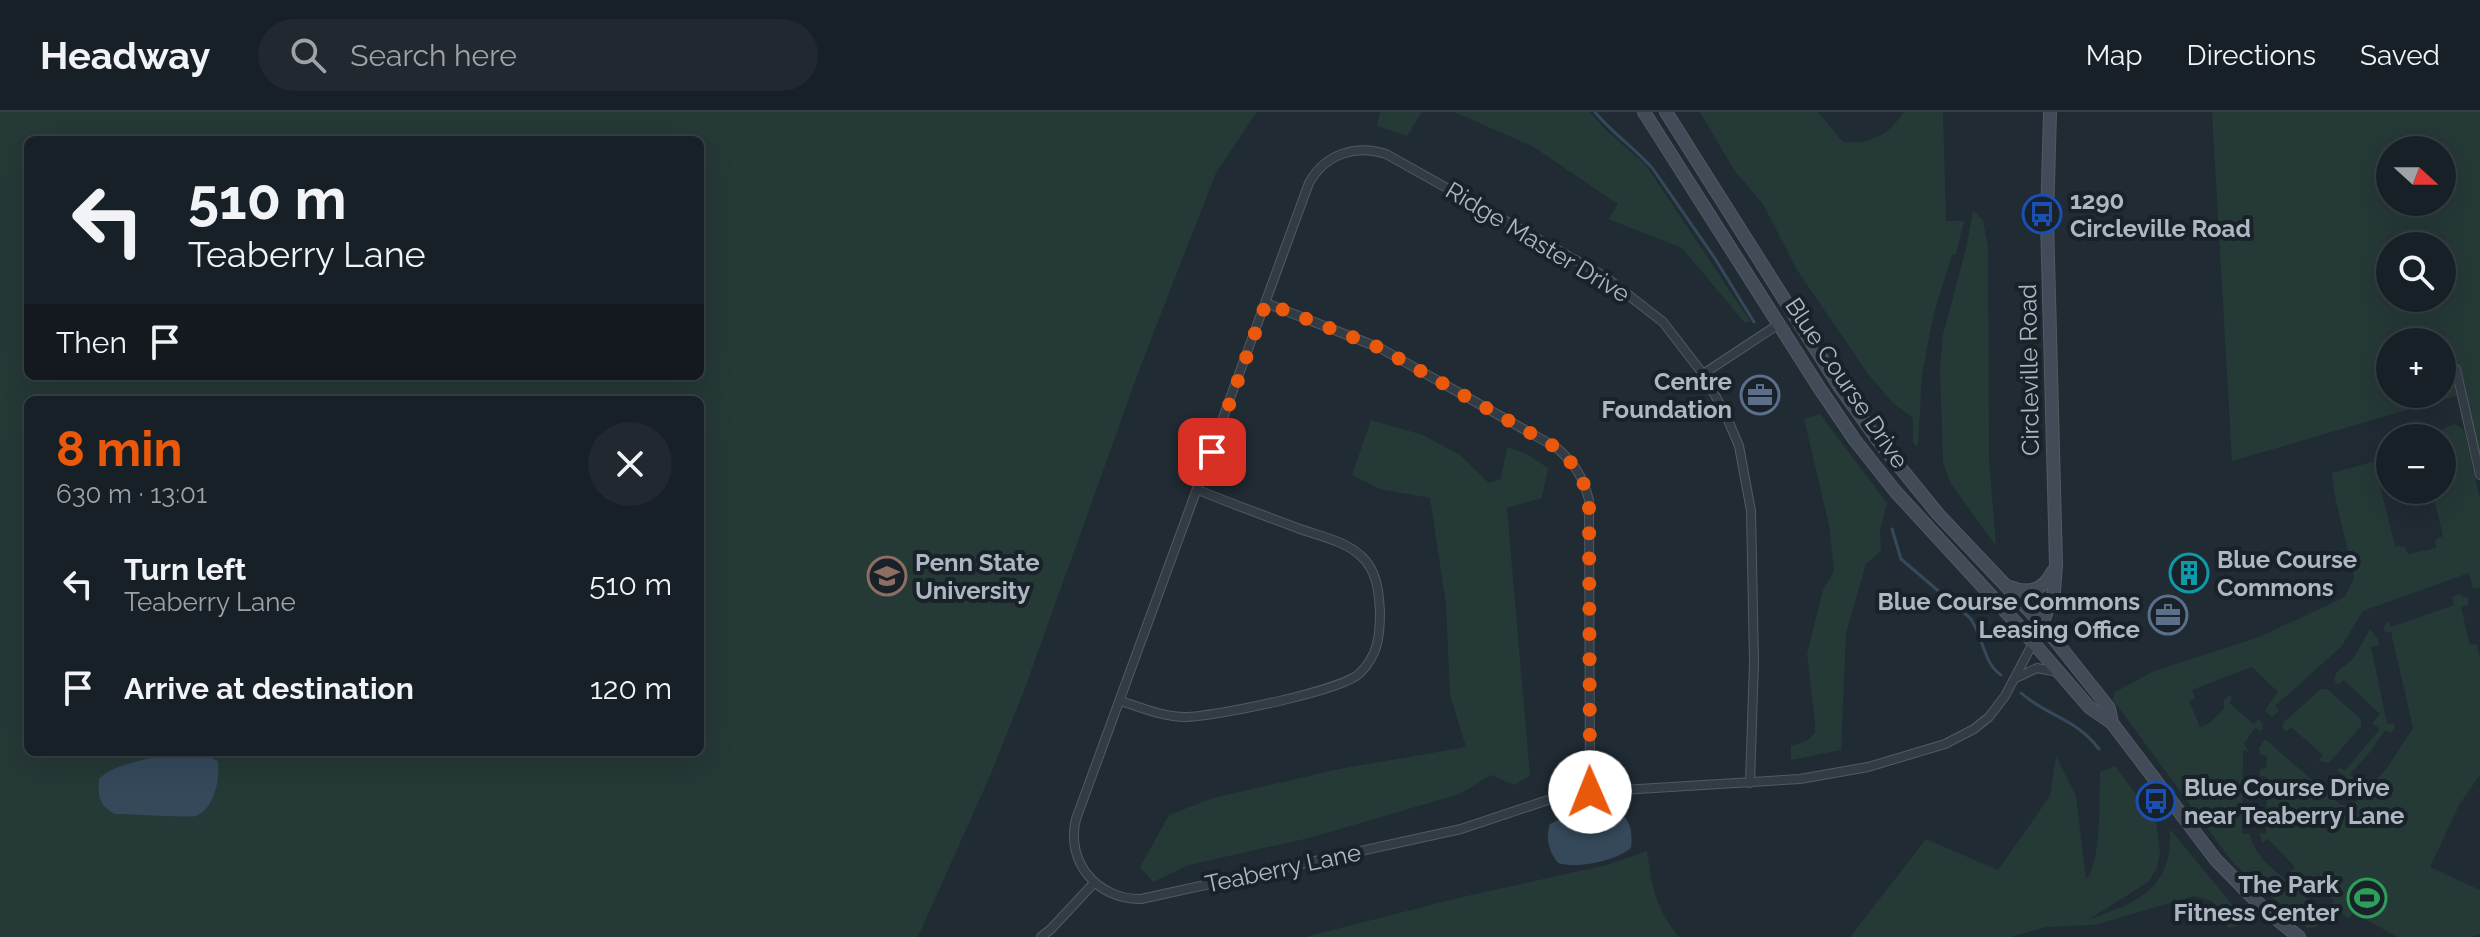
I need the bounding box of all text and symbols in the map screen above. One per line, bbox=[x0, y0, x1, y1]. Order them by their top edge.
search box bbox=[258, 19, 818, 91]
text: Headway bbox=[40, 33, 210, 78]
icon: search bbox=[286, 33, 330, 77]
text: Search here bbox=[350, 38, 517, 73]
text: Map bbox=[2086, 39, 2143, 72]
text: Directions bbox=[2187, 39, 2316, 72]
text: Saved bbox=[2360, 39, 2440, 72]
north arrow bbox=[2376, 136, 2456, 216]
map controls bbox=[2376, 136, 2456, 504]
text: 510 m bbox=[188, 166, 347, 232]
icon: left bbox=[56, 168, 160, 272]
street label: Ridge Master Drive bbox=[1441, 176, 1635, 308]
place label: 1290 Circleville Road bbox=[2070, 186, 2251, 243]
bus stop icon: 1290 Circleville Road bbox=[2021, 193, 2063, 235]
button: search bbox=[2376, 232, 2456, 312]
text: Teaberry Lane bbox=[188, 233, 426, 275]
street label: Circleville Road bbox=[2013, 284, 2045, 456]
street label: Blue Course Drive bbox=[1779, 292, 1915, 474]
icon: arrive bbox=[143, 320, 187, 364]
text: Then bbox=[56, 325, 127, 360]
button: + bbox=[2376, 328, 2456, 408]
place label: Centre Foundation bbox=[1602, 367, 1732, 424]
office icon: Centre Foundation bbox=[1739, 374, 1781, 416]
pin bbox=[1178, 418, 1246, 486]
text: 8 min bbox=[56, 421, 182, 477]
button: close bbox=[588, 422, 672, 506]
button: − bbox=[2376, 424, 2456, 504]
icon: arrive bbox=[1190, 430, 1234, 474]
text: 630 m · 13:01 bbox=[56, 479, 207, 509]
place label: Blue Course Commons bbox=[2217, 545, 2357, 602]
place label: Penn State University bbox=[915, 548, 1040, 605]
text: Turn left bbox=[124, 552, 246, 587]
building icon: Blue Course Commons bbox=[2168, 552, 2210, 594]
school or university icon: Penn State University bbox=[866, 555, 908, 597]
icon: left bbox=[56, 562, 100, 606]
text: 510 m bbox=[589, 567, 672, 602]
text: Teaberry Lane bbox=[124, 587, 296, 617]
place label: Blue Course Commons Leasing Office bbox=[1878, 587, 2140, 644]
office icon: Blue Course Commons Leasing Office bbox=[2147, 594, 2189, 636]
icon: arrive bbox=[56, 666, 100, 710]
text: Arrive at destination bbox=[124, 671, 414, 706]
text: 120 m bbox=[590, 671, 672, 706]
position arrow bbox=[1548, 750, 1632, 834]
place label: Blue Course Drive near Teaberry Lane bbox=[2184, 773, 2404, 830]
bus stop icon: Blue Course Drive near Teaberry Lane bbox=[2135, 780, 2177, 822]
street label: Teaberry Lane bbox=[1202, 837, 1364, 899]
place label: The Park Fitness Center bbox=[2174, 870, 2340, 927]
sports icon: The Park Fitness Center bbox=[2346, 877, 2388, 919]

